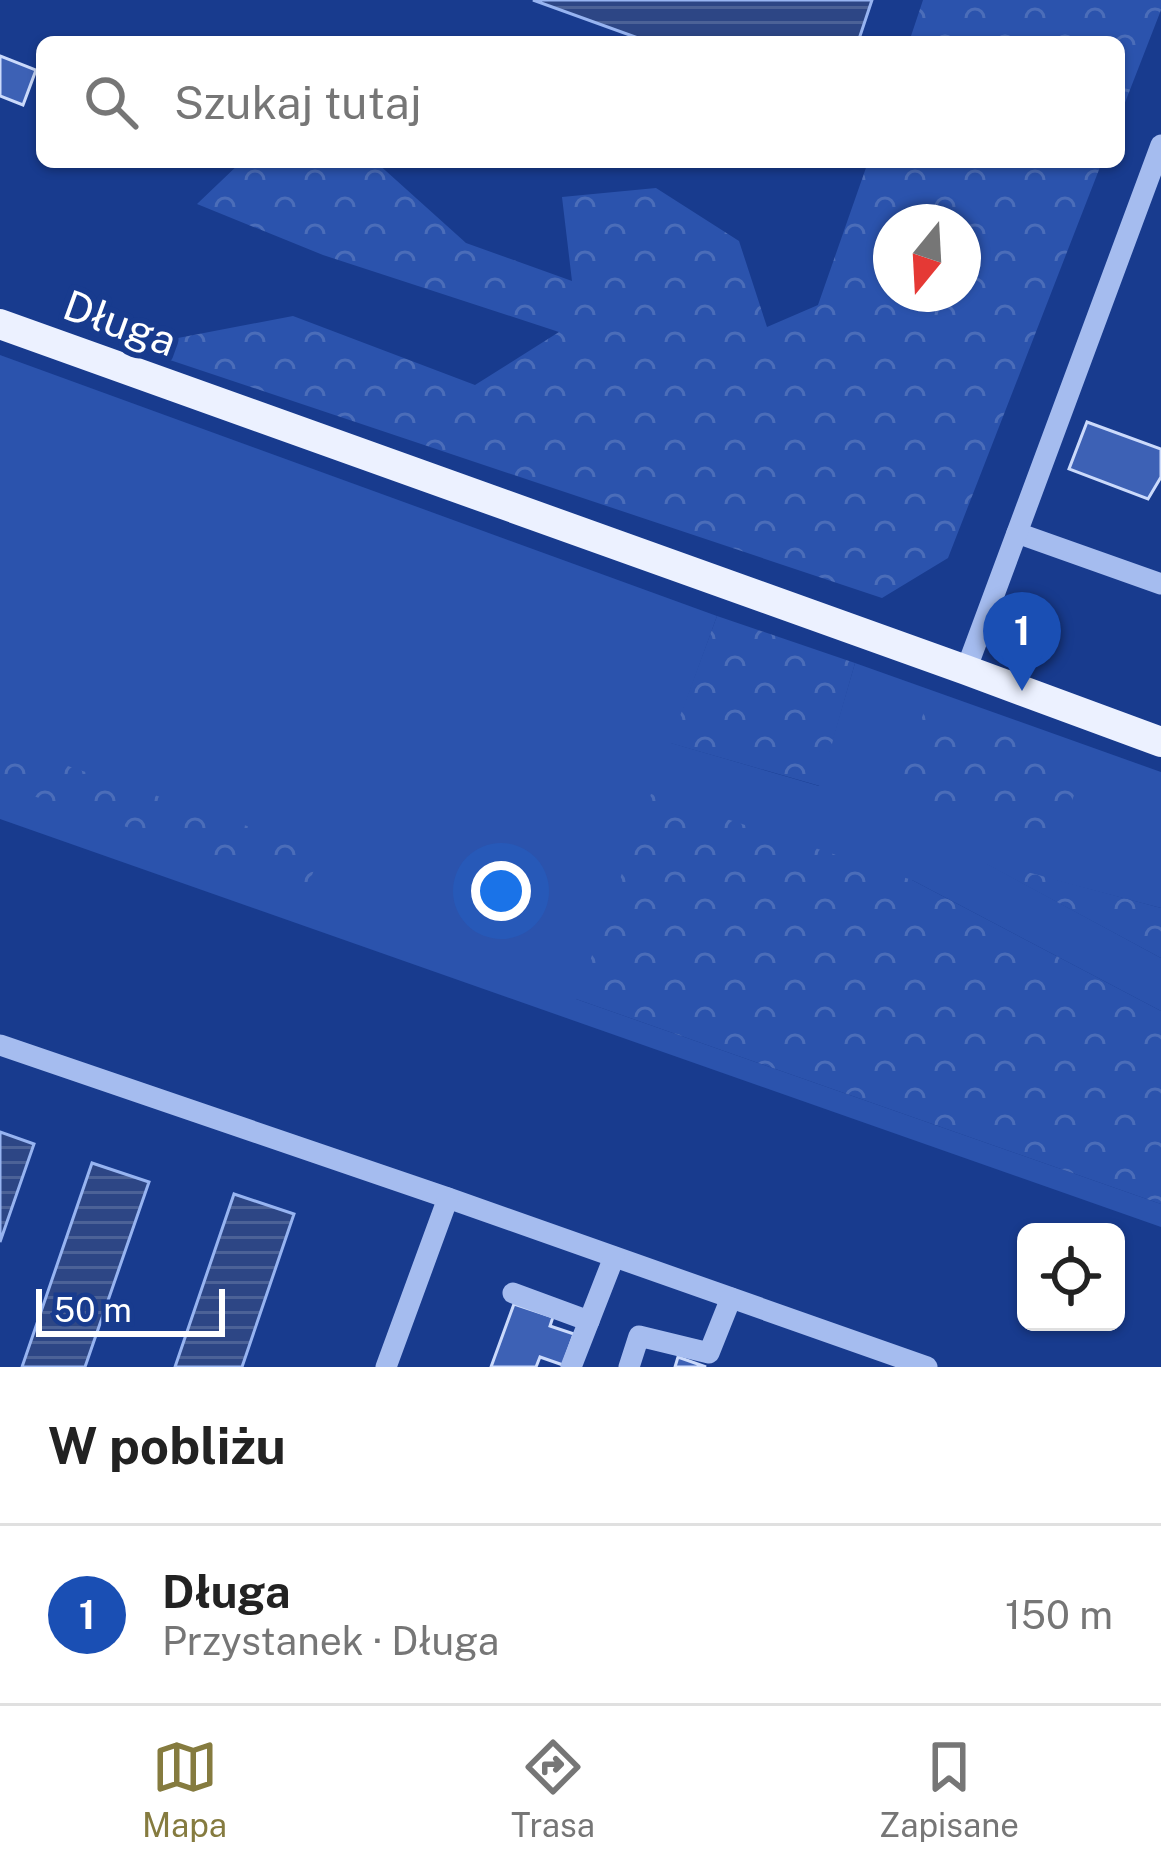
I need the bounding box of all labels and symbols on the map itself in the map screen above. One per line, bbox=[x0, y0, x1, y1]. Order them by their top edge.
north arrow bbox=[873, 204, 981, 312]
street label: Długa bbox=[57, 280, 183, 365]
pin: 1 bbox=[983, 592, 1061, 691]
your location bbox=[471, 861, 531, 921]
scale bar bbox=[36, 1283, 225, 1336]

